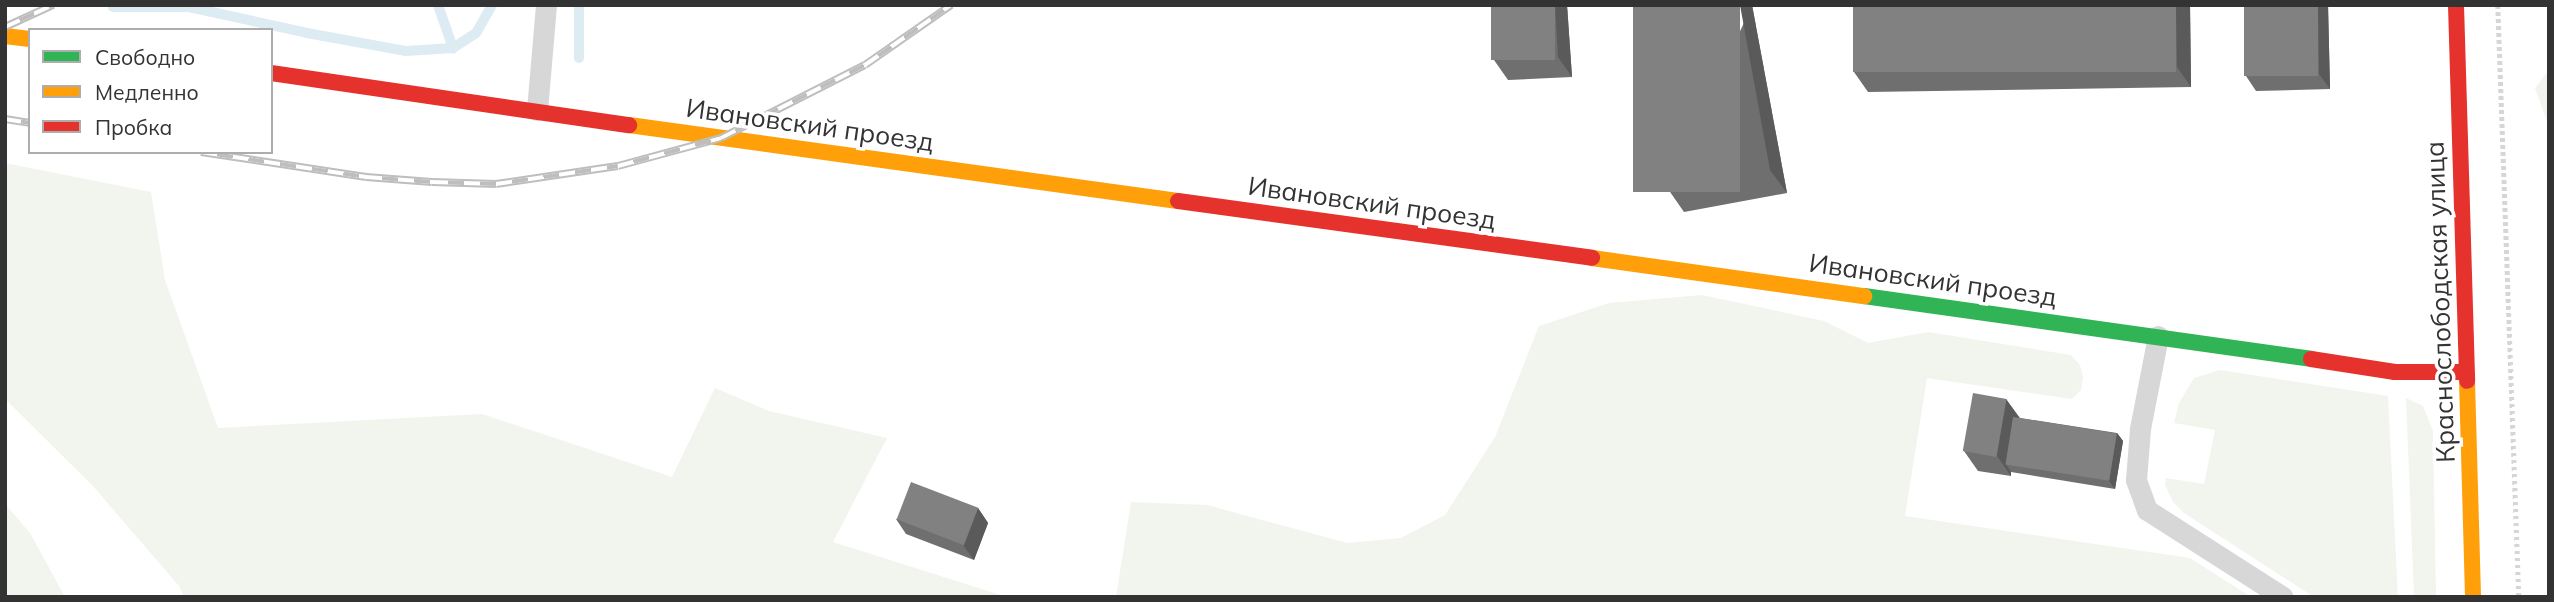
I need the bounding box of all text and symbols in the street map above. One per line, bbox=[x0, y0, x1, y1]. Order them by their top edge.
legend bbox=[28, 28, 273, 154]
text: Свободно bbox=[95, 44, 195, 70]
text: Медленно bbox=[95, 79, 199, 105]
street label: Ивановский проезд bbox=[684, 92, 936, 158]
text: Пробка bbox=[95, 114, 172, 140]
street label: Краснослободская улица bbox=[2419, 141, 2461, 463]
street label: Ивановский проезд bbox=[1246, 170, 1498, 236]
street label: Ивановский проезд bbox=[1807, 247, 2059, 313]

